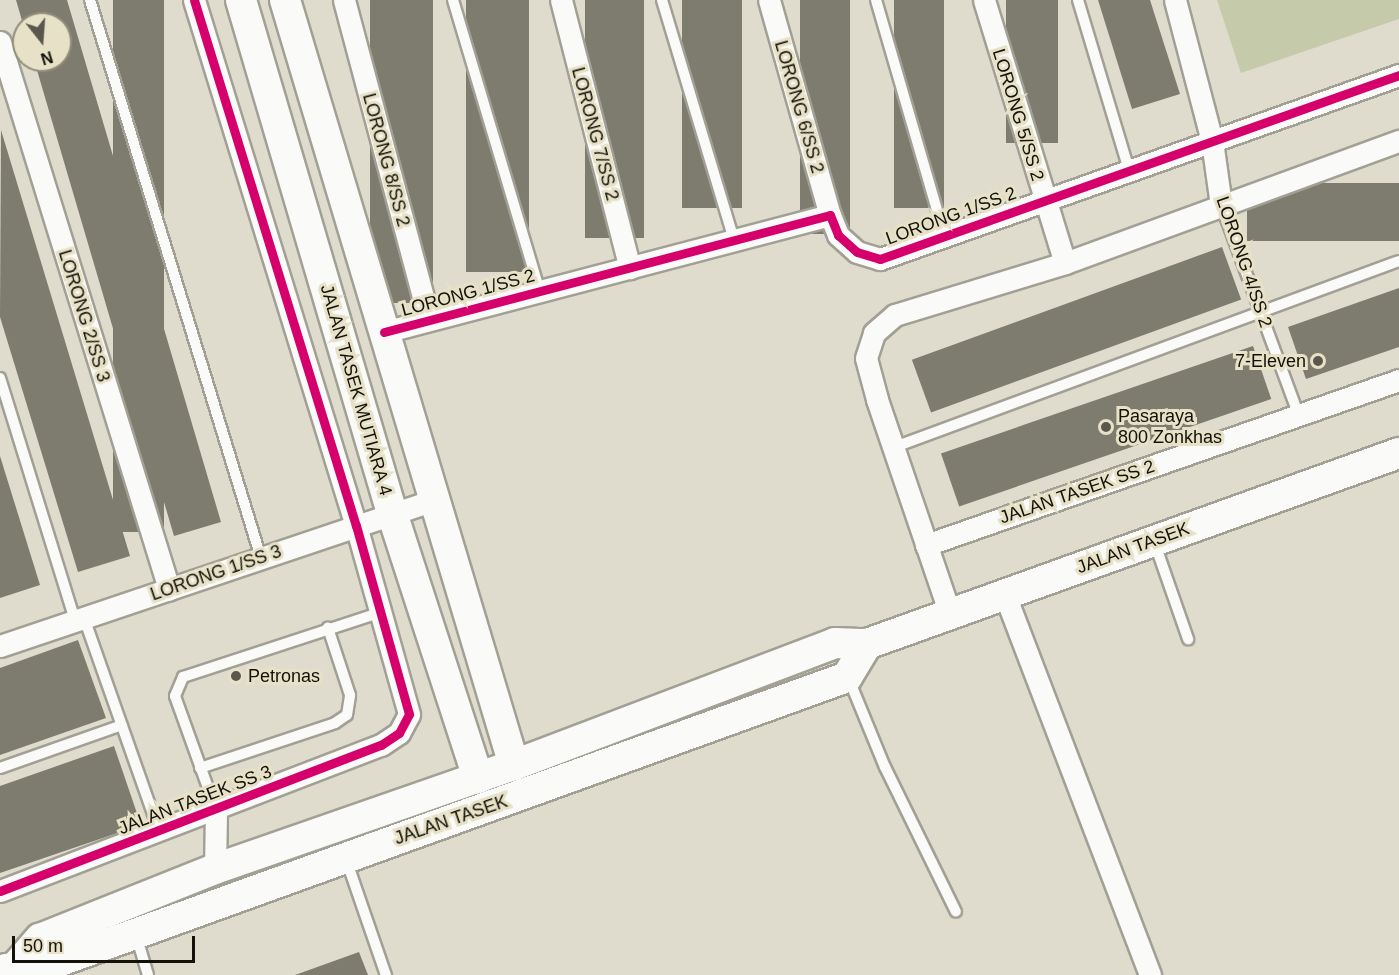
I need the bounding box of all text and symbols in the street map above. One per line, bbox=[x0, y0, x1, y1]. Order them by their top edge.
north arrow bbox=[12, 12, 72, 72]
street label: LORONG 6/SS 2 bbox=[770, 38, 828, 176]
street label: LORONG 5/SS 2 bbox=[988, 46, 1048, 184]
text: N bbox=[39, 48, 55, 68]
street label: LORONG 7/SS 2 bbox=[567, 65, 623, 203]
street label: LORONG 8/SS 2 bbox=[358, 91, 414, 229]
street label: LORONG 1/SS 2 bbox=[883, 182, 1019, 250]
street label: LORONG 4/SS 2 bbox=[1211, 194, 1277, 330]
street label: LORONG 2/SS 3 bbox=[54, 247, 114, 385]
street label: LORONG 1/SS 2 bbox=[399, 265, 537, 321]
street label: JALAN TASEK MUTIARA 4 bbox=[315, 281, 397, 499]
place label: 7-Eleven bbox=[1235, 350, 1306, 372]
marker: 7-Eleven bbox=[1311, 354, 1325, 368]
place label: Pasaraya 800 Zonkhas bbox=[1118, 406, 1222, 448]
marker: Pasaraya 800 Zonkhas bbox=[1099, 420, 1113, 434]
street label: JALAN TASEK SS 2 bbox=[997, 455, 1157, 529]
street label: JALAN TASEK bbox=[1074, 518, 1192, 578]
street label: LORONG 1/SS 3 bbox=[148, 540, 284, 606]
place label: Petronas bbox=[248, 665, 320, 687]
marker: Petronas bbox=[229, 669, 243, 683]
street label: JALAN TASEK SS 3 bbox=[115, 761, 275, 839]
street label: JALAN TASEK bbox=[391, 790, 511, 850]
scale bar bbox=[15, 924, 198, 962]
text: 50 m bbox=[23, 936, 63, 956]

